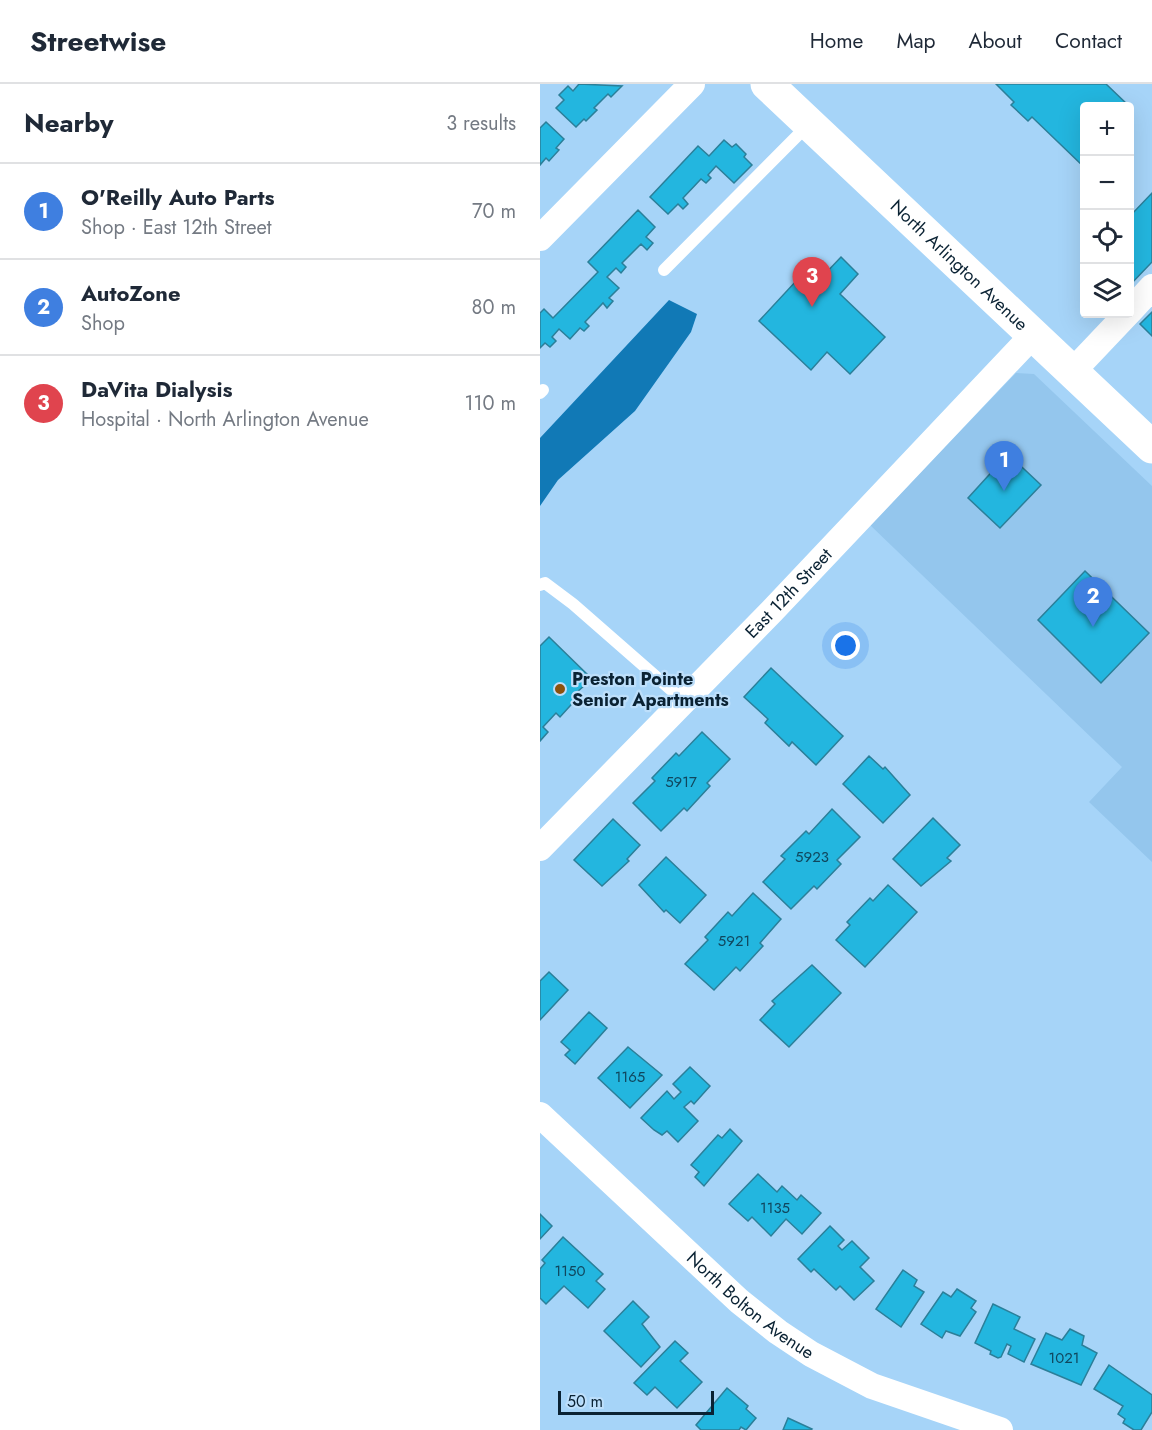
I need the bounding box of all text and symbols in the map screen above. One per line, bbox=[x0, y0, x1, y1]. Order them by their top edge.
text: Streetwise bbox=[30, 21, 166, 62]
text: Home bbox=[810, 26, 863, 56]
text: Map bbox=[896, 26, 936, 56]
text: About bbox=[969, 26, 1022, 56]
text: Contact bbox=[1055, 26, 1122, 56]
map controls bbox=[1080, 102, 1134, 318]
button: + bbox=[1080, 102, 1134, 156]
text: Nearby bbox=[24, 104, 113, 142]
text: 3 results bbox=[446, 109, 516, 138]
button: − bbox=[1080, 156, 1134, 210]
text: O'Reilly Auto Parts bbox=[81, 181, 275, 213]
street label: North Arlington Avenue bbox=[884, 194, 1034, 337]
text: 1 bbox=[38, 197, 49, 226]
text: 70 m bbox=[472, 197, 516, 226]
button: locate bbox=[1080, 210, 1134, 264]
text: Shop · East 12th Street bbox=[81, 213, 272, 242]
pin: 3 bbox=[792, 258, 832, 307]
button: layers bbox=[1080, 264, 1134, 318]
text: AutoZone bbox=[81, 277, 181, 309]
text: 2 bbox=[37, 293, 50, 322]
text: 80 m bbox=[471, 293, 516, 322]
text: Shop bbox=[81, 309, 125, 338]
text: DaVita Dialysis bbox=[81, 373, 233, 405]
text: 3 bbox=[37, 389, 50, 418]
text: 110 m bbox=[464, 389, 516, 418]
text: Hospital · North Arlington Avenue bbox=[81, 405, 369, 434]
pin: 1 bbox=[984, 442, 1024, 491]
street label: East 12th Street bbox=[739, 542, 839, 644]
pin: 2 bbox=[1074, 578, 1112, 627]
your location bbox=[831, 631, 860, 660]
place label: Preston Pointe Senior Apartments bbox=[572, 666, 729, 713]
marker: Preston Pointe Senior Apartments bbox=[553, 682, 567, 696]
house number: 5917 bbox=[665, 771, 697, 793]
house number: 5923 bbox=[795, 846, 829, 868]
house number: 5921 bbox=[718, 930, 750, 952]
house number: 1165 bbox=[615, 1066, 645, 1088]
house number: 1135 bbox=[760, 1197, 790, 1219]
street label: North Bolton Avenue bbox=[681, 1245, 819, 1366]
house number: 1150 bbox=[555, 1260, 585, 1282]
house number: 1021 bbox=[1048, 1347, 1080, 1369]
scale bar bbox=[558, 1388, 714, 1416]
text: 50 m bbox=[567, 1390, 603, 1413]

